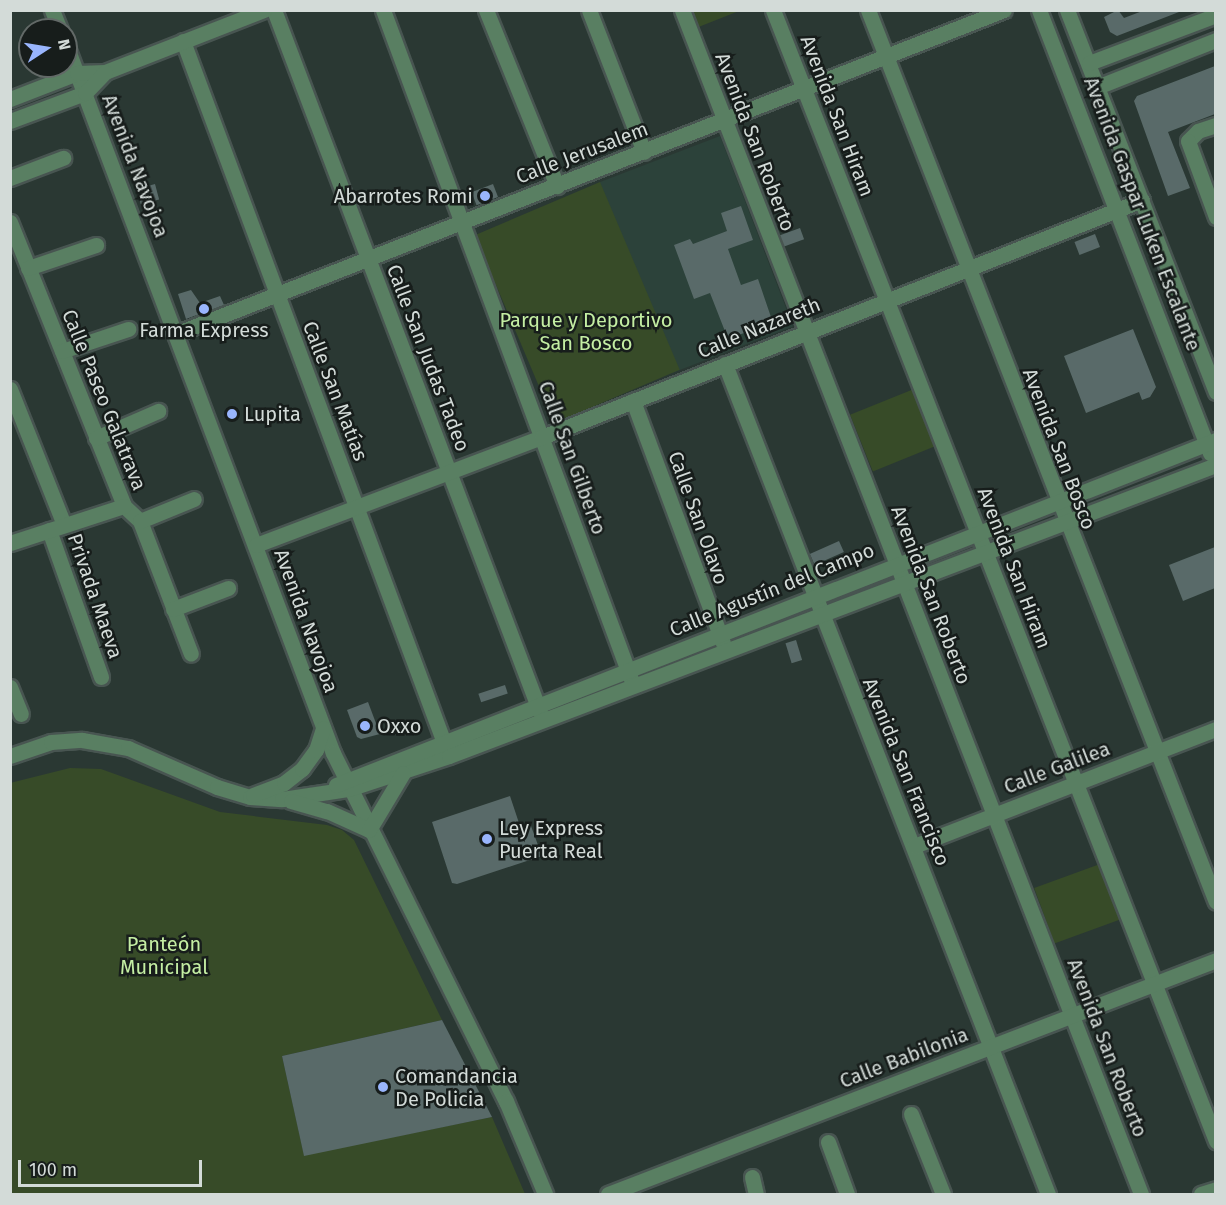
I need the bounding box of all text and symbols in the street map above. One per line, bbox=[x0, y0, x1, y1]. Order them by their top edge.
north arrow bbox=[18, 18, 78, 78]
street label: Avenida San Hiram bbox=[795, 32, 879, 200]
text: N bbox=[54, 37, 75, 52]
street label: Avenida San Roberto bbox=[710, 49, 800, 235]
street label: Avenida Gaspar Luken Escalante bbox=[1079, 74, 1205, 354]
street label: Avenida Navojoa bbox=[97, 91, 173, 241]
street label: Calle Jerusalem bbox=[513, 117, 651, 189]
place label: Abarrotes Romi bbox=[334, 184, 473, 208]
marker: Abarrotes Romi bbox=[478, 189, 492, 203]
street label: Calle San Judas Tadeo bbox=[381, 261, 475, 455]
street label: Calle Nazareth bbox=[694, 292, 824, 364]
marker: Farma Express bbox=[197, 302, 211, 316]
street label: Calle Paseo Galatrava bbox=[57, 306, 151, 494]
park label: Parque y Deportivo San Bosco bbox=[500, 308, 672, 355]
place label: Farma Express bbox=[139, 318, 269, 342]
street label: Calle San Matías bbox=[297, 318, 373, 464]
street label: Avenida San Bosco bbox=[1017, 365, 1101, 533]
street label: Calle San Gilberto bbox=[533, 378, 611, 538]
place label: Lupita bbox=[244, 402, 301, 426]
marker: Lupita bbox=[225, 407, 239, 421]
street label: Calle San Olavo bbox=[663, 448, 733, 588]
street label: Avenida San Hiram bbox=[972, 484, 1056, 652]
street label: Avenida San Roberto bbox=[886, 502, 976, 688]
street label: Privada Maeva bbox=[62, 530, 128, 662]
street label: Calle Agustín del Campo bbox=[666, 538, 878, 642]
street label: Avenida Navojoa bbox=[269, 546, 343, 696]
street label: Avenida San Francisco bbox=[857, 675, 955, 869]
place label: Oxxo bbox=[377, 714, 422, 738]
marker: Oxxo bbox=[358, 719, 372, 733]
street label: Calle Galilea bbox=[1001, 737, 1113, 799]
place label: Ley Express Puerta Real bbox=[499, 816, 603, 863]
marker: Ley Express Puerta Real bbox=[480, 832, 494, 846]
park label: Panteón Municipal bbox=[120, 932, 208, 979]
street label: Avenida San Roberto bbox=[1062, 955, 1152, 1141]
street label: Calle Babilonia bbox=[836, 1022, 972, 1094]
place label: Comandancia De Policia bbox=[395, 1064, 518, 1111]
marker: Comandancia De Policia bbox=[376, 1080, 390, 1094]
scale bar bbox=[21, 1148, 206, 1186]
text: 100 m bbox=[29, 1159, 77, 1181]

